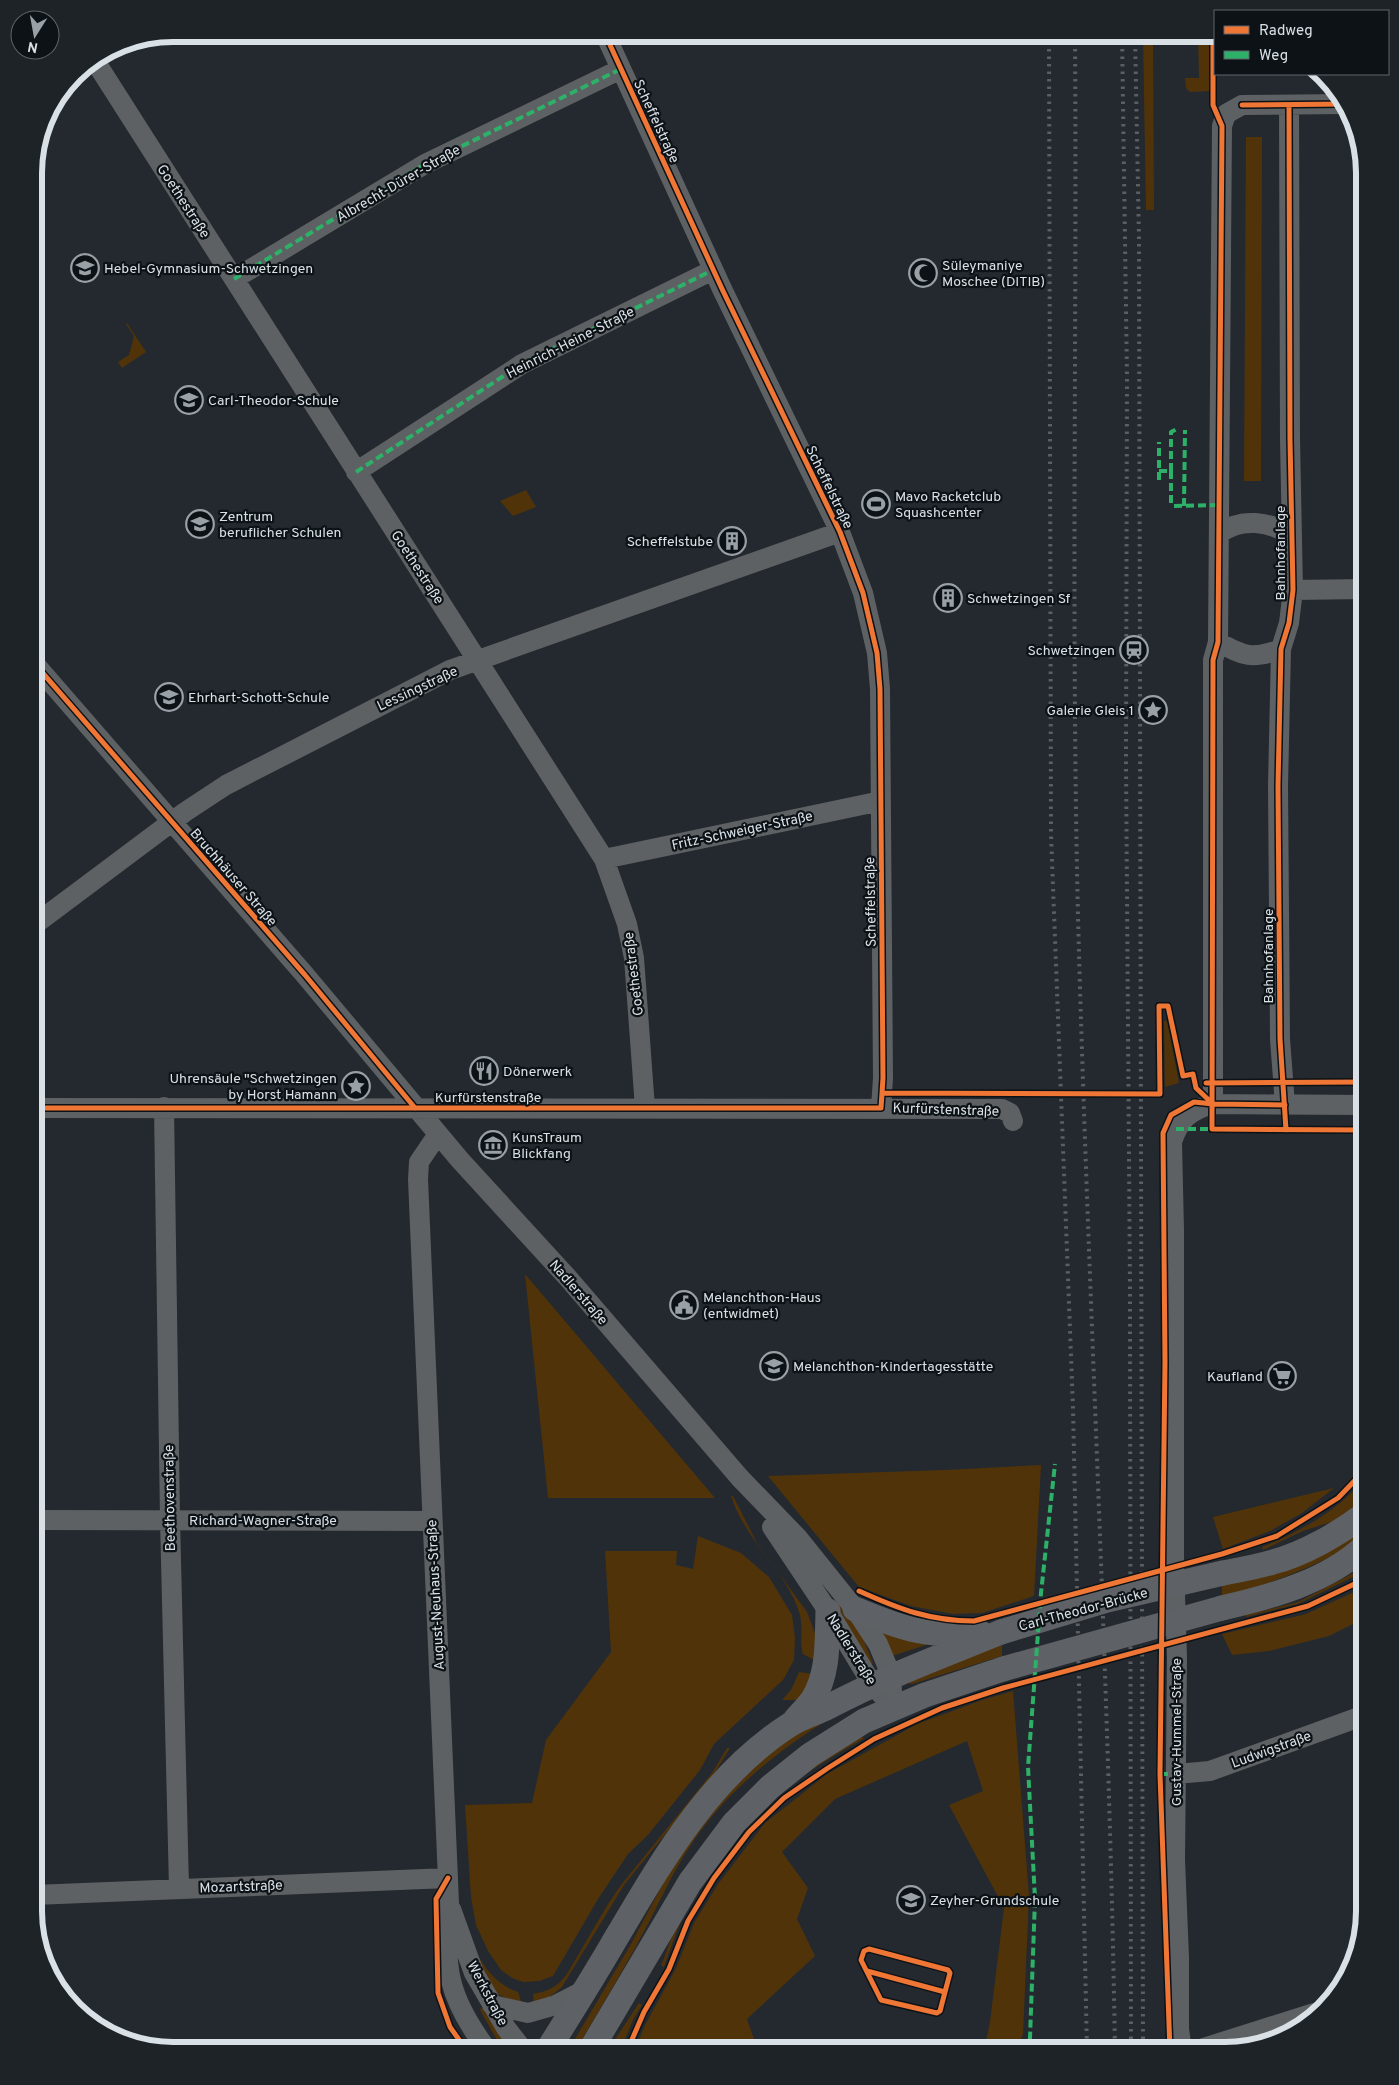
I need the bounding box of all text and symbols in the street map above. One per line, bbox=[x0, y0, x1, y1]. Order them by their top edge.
north arrow bbox=[10, 10, 60, 60]
legend bbox=[1214, 10, 1389, 75]
text: Radweg bbox=[1259, 22, 1313, 41]
text: N bbox=[26, 37, 39, 56]
text: Weg bbox=[1259, 47, 1288, 66]
street label: Scheffelstraße bbox=[629, 77, 682, 166]
street label: Albrecht-Dürer-Straße bbox=[334, 142, 464, 227]
street label: Goethestraße bbox=[153, 162, 213, 242]
school or university icon: Hebel-Gymnasium-Schwetzingen bbox=[70, 253, 100, 283]
mosque icon: Süleymaniye Moschee (DITIB) bbox=[908, 258, 938, 288]
place label: Süleymaniye Moschee (DITIB) bbox=[942, 258, 1045, 291]
place label: Hebel-Gymnasium-Schwetzingen bbox=[104, 261, 313, 278]
street label: Heinrich-Heine-Straße bbox=[504, 304, 637, 383]
school or university icon: Carl-Theodor-Schule bbox=[174, 385, 204, 415]
place label: Carl-Theodor-Schule bbox=[208, 393, 339, 410]
street label: Scheffelstraße bbox=[801, 443, 856, 532]
sports icon: Mavo Racketclub Squashcenter bbox=[861, 489, 891, 519]
place label: Mavo Racketclub Squashcenter bbox=[895, 489, 1001, 522]
street label: Bahnhofanlage bbox=[1273, 505, 1290, 601]
school or university icon: Zentrum beruflicher Schulen bbox=[185, 509, 215, 539]
place label: Zentrum beruflicher Schulen bbox=[219, 509, 341, 542]
building icon: Scheffelstube bbox=[717, 526, 747, 556]
street label: Goethestraße bbox=[387, 528, 447, 608]
place label: Scheffelstube bbox=[627, 534, 713, 551]
building icon: Schwetzingen Sf bbox=[933, 583, 963, 613]
place label: Schwetzingen Sf bbox=[967, 591, 1071, 608]
station icon: Schwetzingen bbox=[1119, 635, 1149, 665]
place label: Schwetzingen bbox=[1028, 643, 1115, 660]
street label: Lessingstraße bbox=[375, 663, 461, 715]
school or university icon: Ehrhart-Schott-Schule bbox=[154, 682, 184, 712]
place label: Ehrhart-Schott-Schule bbox=[188, 690, 329, 707]
place icon: Galerie Gleis 1 bbox=[1138, 695, 1168, 725]
place label: Galerie Gleis 1 bbox=[1046, 703, 1134, 720]
street label: Fritz-Schweiger-Straße bbox=[670, 808, 814, 855]
street label: Bruchhäuser Straße bbox=[186, 826, 280, 930]
street label: Scheffelstraße bbox=[862, 857, 881, 947]
street label: Bahnhofanlage bbox=[1261, 908, 1278, 1004]
street label: Goethestraße bbox=[621, 931, 648, 1017]
restaurant icon: Dönerwerk bbox=[469, 1056, 499, 1086]
place label: Dönerwerk bbox=[503, 1064, 572, 1081]
place label: Uhrensäule "Schwetzingen by Horst Hamann bbox=[169, 1071, 337, 1104]
place icon: Uhrensäule "Schwetzingen by Horst Hamann bbox=[341, 1071, 371, 1101]
street label: Kurfürstenstraße bbox=[435, 1090, 541, 1107]
street label: Kurfürstenstraße bbox=[892, 1100, 1000, 1121]
museum icon: KunsTraum Blickfang bbox=[478, 1130, 508, 1160]
place label: KunsTraum Blickfang bbox=[512, 1130, 582, 1163]
street label: Nadlerstraße bbox=[545, 1257, 611, 1329]
public building icon: Melanchthon-Haus (entwidmet) bbox=[669, 1290, 699, 1320]
place label: Melanchthon-Haus (entwidmet) bbox=[703, 1290, 821, 1323]
school or university icon: Melanchthon-Kindertagesstätte bbox=[759, 1351, 789, 1381]
place label: Melanchthon-Kindertagesstätte bbox=[793, 1359, 993, 1376]
supermarket icon: Kaufland bbox=[1267, 1361, 1297, 1391]
place label: Kaufland bbox=[1207, 1369, 1263, 1386]
street label: Beethovenstraße bbox=[161, 1444, 180, 1552]
street label: Richard-Wagner-Straße bbox=[189, 1513, 337, 1530]
street label: August-Neuhaus-Straße bbox=[424, 1519, 449, 1671]
street label: Carl-Theodor-Brücke bbox=[1017, 1585, 1150, 1636]
street label: Nadlerstraße bbox=[822, 1611, 879, 1688]
street label: Gustav-Hummel-Straße bbox=[1169, 1658, 1186, 1806]
street label: Ludwigstraße bbox=[1229, 1728, 1314, 1773]
street label: Mozartstraße bbox=[199, 1878, 283, 1897]
school or university icon: Zeyher-Grundschule bbox=[896, 1885, 926, 1915]
place label: Zeyher-Grundschule bbox=[930, 1893, 1059, 1910]
street label: Werkstraße bbox=[463, 1959, 511, 2029]

